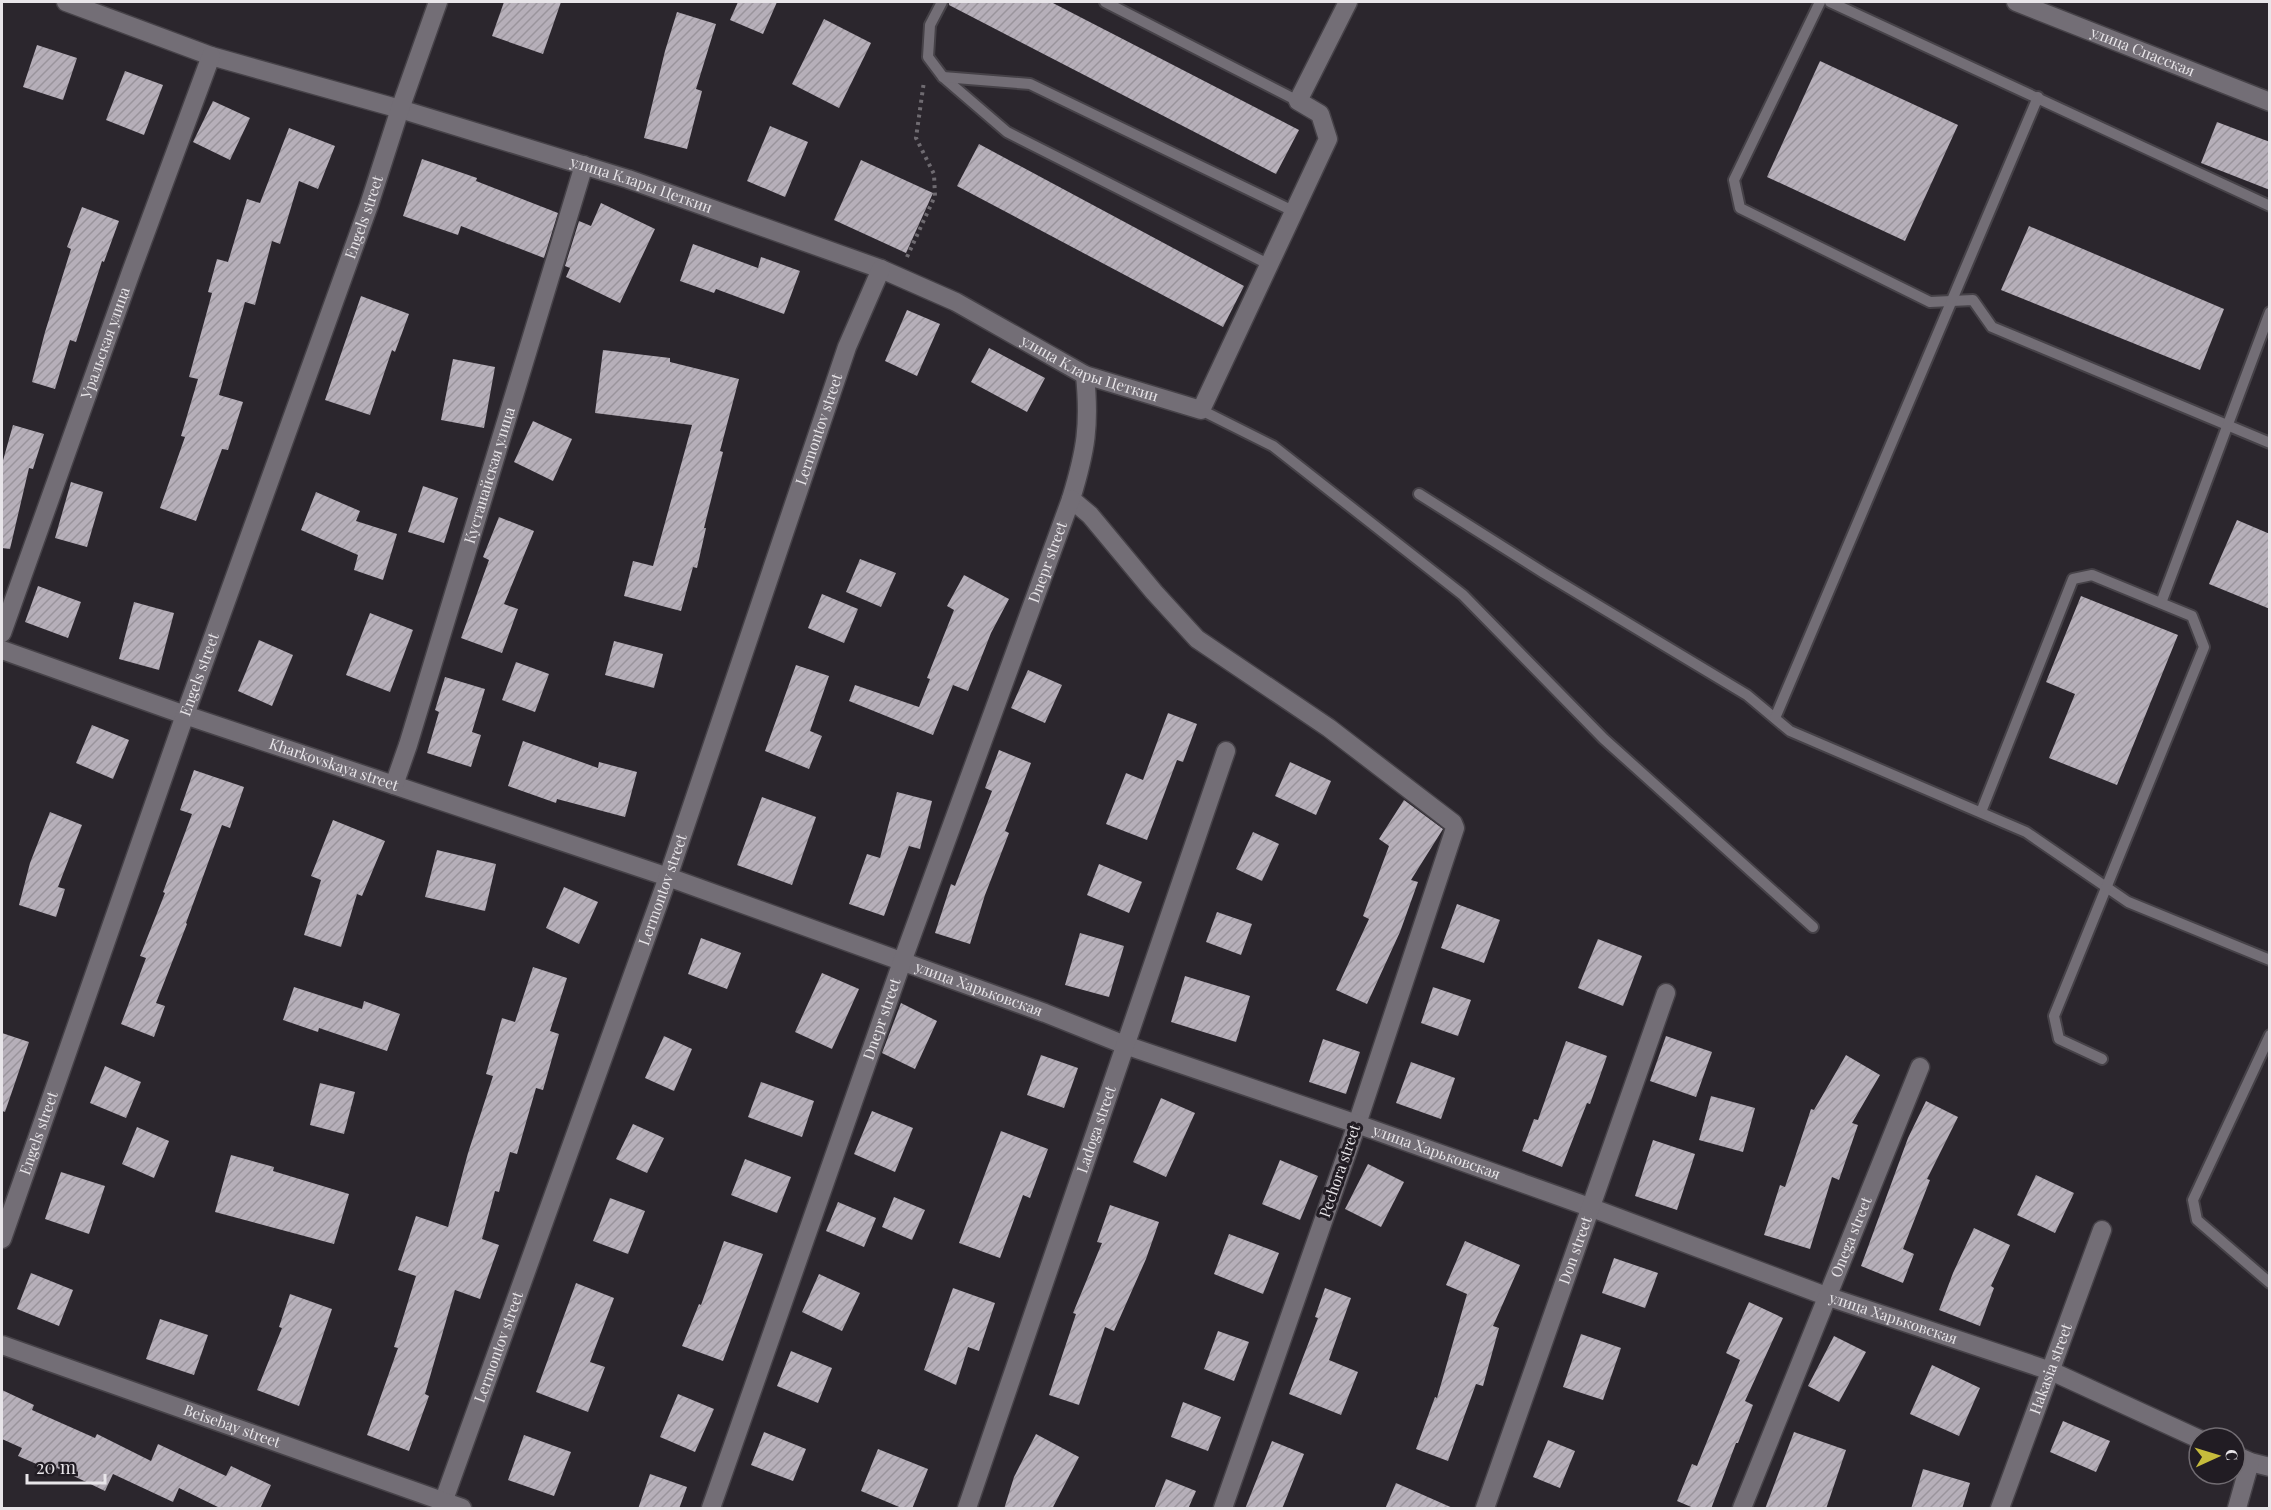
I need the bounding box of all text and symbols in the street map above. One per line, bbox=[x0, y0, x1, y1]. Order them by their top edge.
street label: улица Спасская bbox=[2087, 21, 2198, 80]
street label: улица Клары Цеткин bbox=[567, 151, 715, 217]
street label: Engels street bbox=[339, 172, 387, 261]
street label: Уральская улица bbox=[75, 283, 134, 402]
street label: улица Клары Цеткин bbox=[1017, 329, 1161, 406]
street label: Lermontov street bbox=[790, 370, 847, 488]
street label: Кустанайская улица bbox=[459, 404, 519, 546]
street label: Dnepr street bbox=[1023, 518, 1071, 605]
street label: Engels street bbox=[174, 629, 223, 719]
street label: Kharkovskaya street bbox=[267, 733, 402, 795]
street label: Lermontov street bbox=[633, 830, 691, 948]
street label: улица Харьковская bbox=[912, 956, 1046, 1020]
street label: Dnepr street bbox=[858, 975, 905, 1062]
street label: Ladoga street bbox=[1071, 1082, 1120, 1176]
street label: Engels street bbox=[14, 1088, 62, 1177]
street label: улица Харьковская bbox=[1369, 1119, 1503, 1183]
street label: Pechora street bbox=[1314, 1121, 1365, 1220]
street label: Onega street bbox=[1825, 1193, 1876, 1280]
street label: Don street bbox=[1553, 1213, 1596, 1287]
street label: улица Харьковская bbox=[1826, 1286, 1960, 1348]
street label: Lermontov street bbox=[469, 1288, 527, 1405]
street label: Hakasia street bbox=[2024, 1320, 2076, 1417]
street label: Beisebay street bbox=[181, 1399, 284, 1452]
north arrow bbox=[2187, 1426, 2247, 1486]
scale bar bbox=[27, 1447, 105, 1485]
text: С bbox=[2222, 1449, 2243, 1461]
text: 20 m bbox=[36, 1455, 76, 1479]

